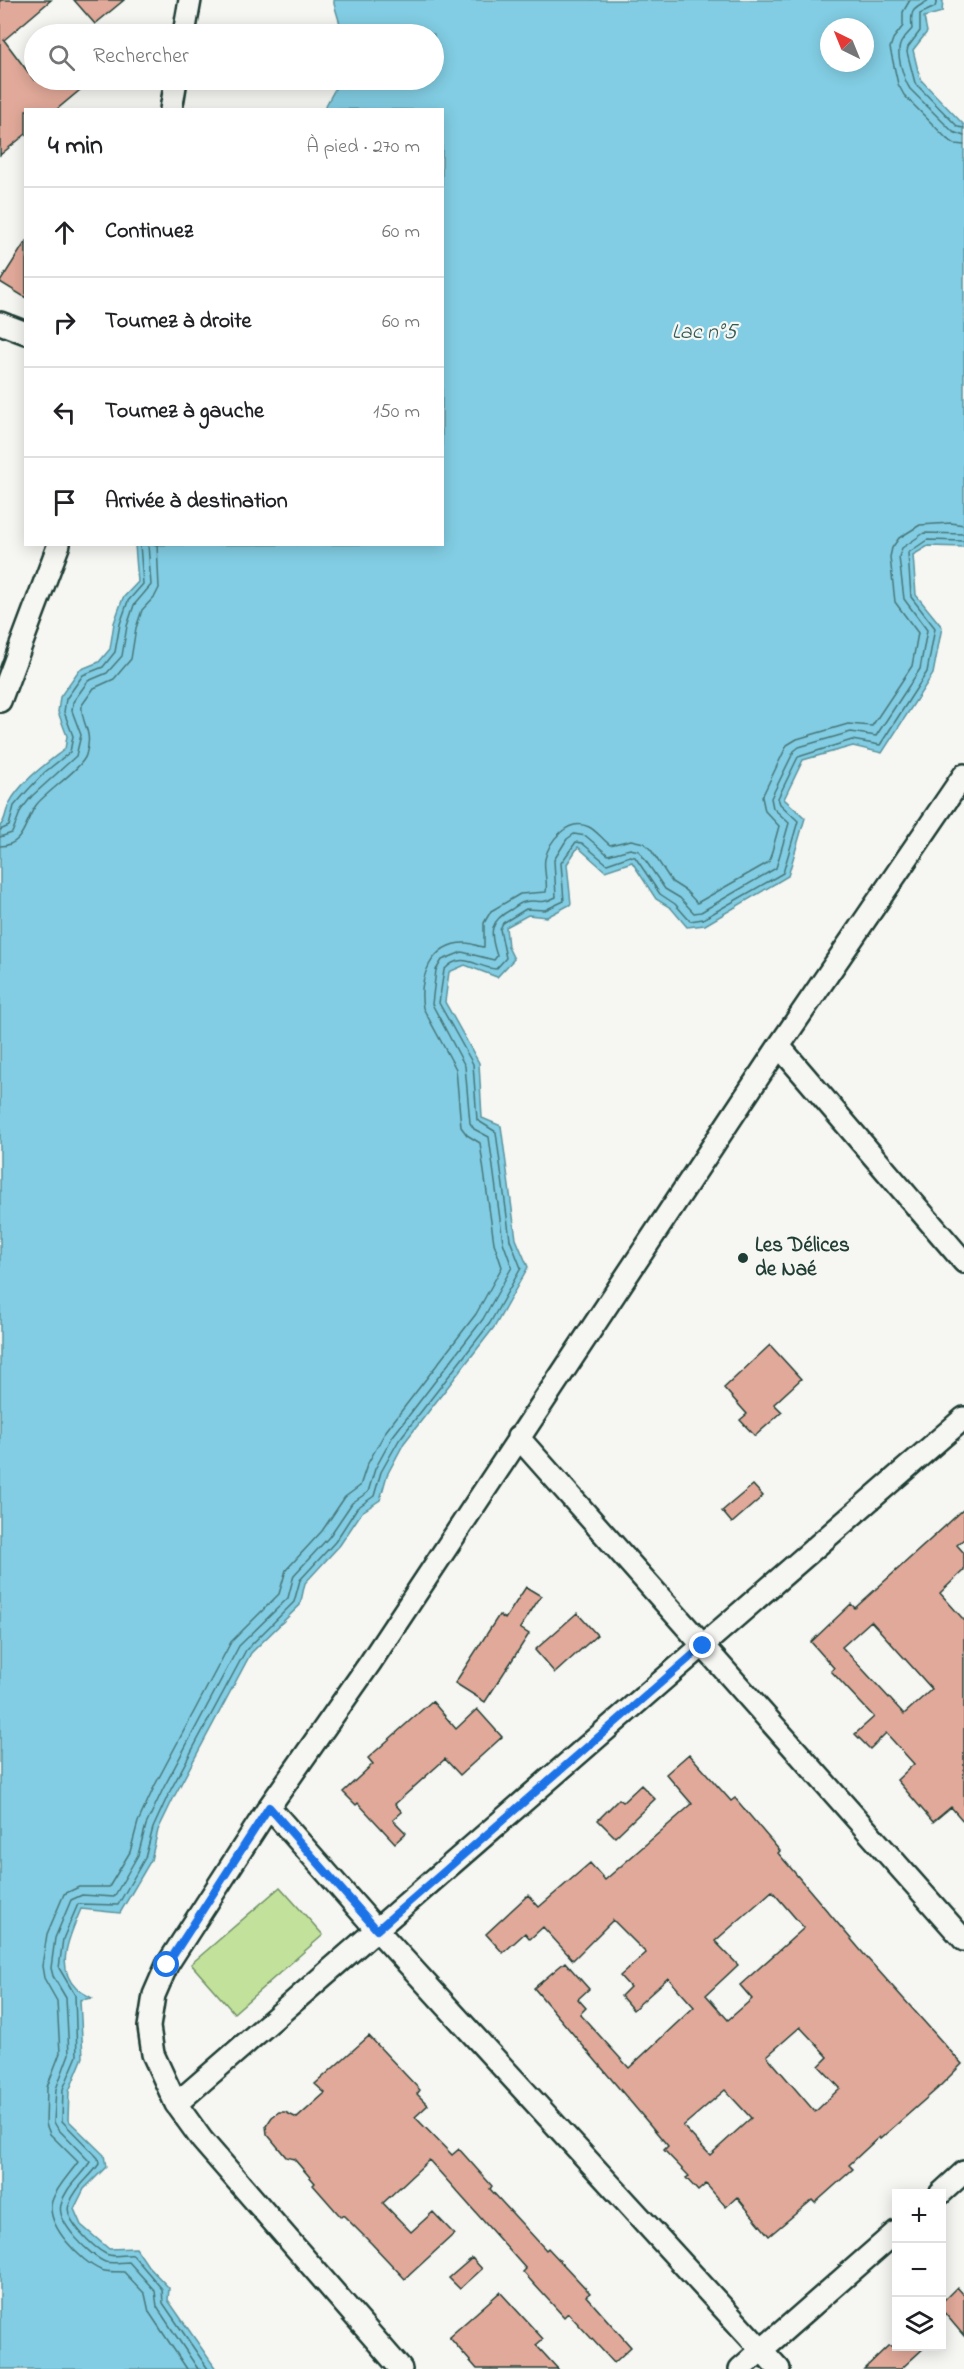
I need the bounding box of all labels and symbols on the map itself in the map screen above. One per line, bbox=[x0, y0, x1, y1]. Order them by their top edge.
north arrow bbox=[820, 18, 874, 72]
water label: Lac n°5 bbox=[672, 317, 740, 349]
place label: Les Délices de Naé bbox=[755, 1231, 850, 1285]
marker: Les Délices de Naé bbox=[736, 1251, 750, 1265]
route end bbox=[689, 1632, 715, 1658]
route start bbox=[153, 1951, 179, 1977]

